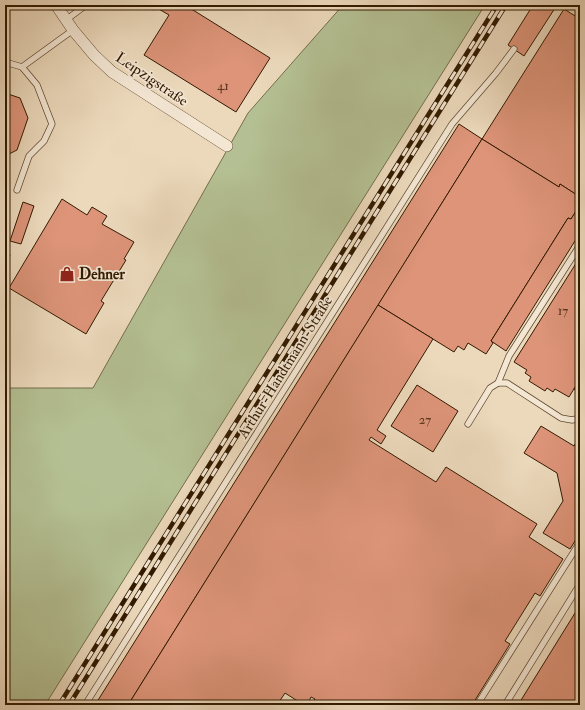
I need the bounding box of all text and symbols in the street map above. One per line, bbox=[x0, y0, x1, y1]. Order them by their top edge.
street label: Leipzigstraße bbox=[111, 48, 192, 111]
house number: 41 bbox=[217, 78, 229, 94]
shop icon: Dehner bbox=[58, 265, 76, 283]
place label: Dehner bbox=[79, 265, 125, 284]
street label: Arthur-Handtmann-Straße bbox=[233, 292, 337, 443]
house number: 17 bbox=[558, 303, 568, 319]
house number: 27 bbox=[419, 412, 431, 428]

